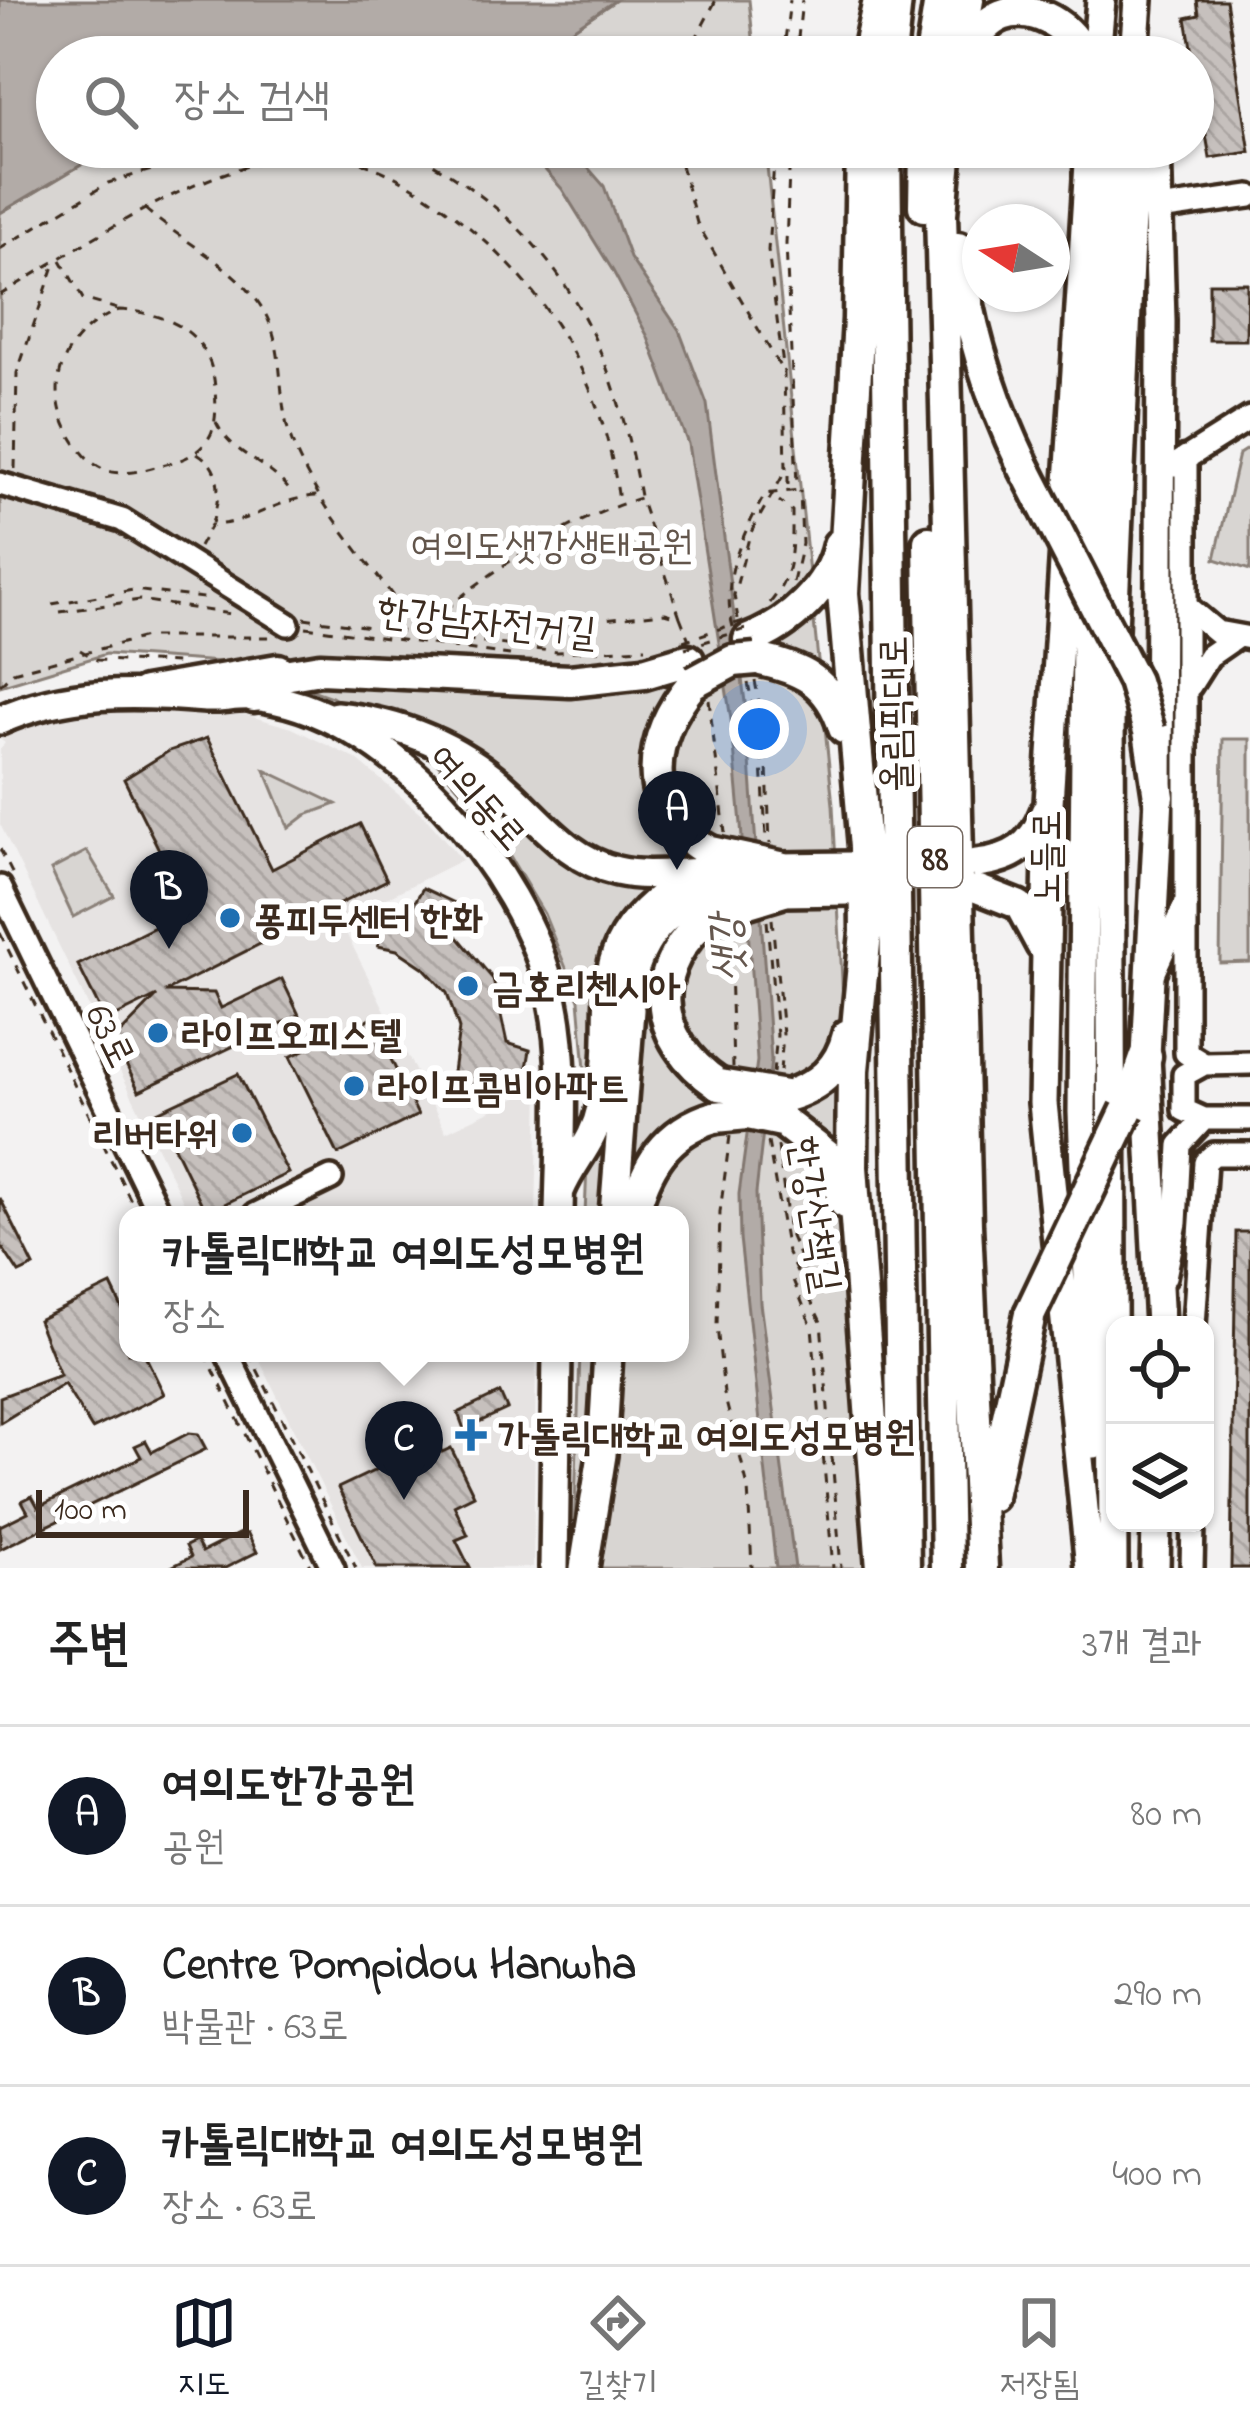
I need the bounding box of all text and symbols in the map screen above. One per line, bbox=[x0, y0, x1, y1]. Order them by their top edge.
search box bbox=[36, 36, 1214, 168]
icon: search bbox=[78, 69, 144, 135]
text: 장소 검색 bbox=[174, 69, 330, 135]
north arrow bbox=[962, 204, 1070, 312]
park label: 여의도샛강생태공원 bbox=[411, 520, 693, 577]
street label: 한강남자전거길 bbox=[374, 585, 599, 664]
street label: 올림픽대로 bbox=[868, 635, 927, 793]
your location bbox=[729, 699, 789, 759]
street label: 여의동로 bbox=[413, 733, 538, 865]
pin: A bbox=[638, 771, 716, 870]
street label: 노들로 bbox=[1021, 810, 1078, 904]
road number: 88 bbox=[908, 827, 962, 887]
pin: B bbox=[130, 850, 208, 949]
place label: 퐁피두센터 한화 bbox=[254, 894, 483, 951]
marker: 퐁피두센터 한화 bbox=[217, 905, 243, 931]
water label: 샛강 bbox=[696, 908, 762, 984]
place label: 금호리첸시아 bbox=[492, 962, 681, 1019]
marker: 금호리첸시아 bbox=[455, 973, 481, 999]
street label: 63로 bbox=[68, 995, 148, 1079]
place label: 라이프오피스텔 bbox=[182, 1009, 402, 1066]
marker: 라이프오피스텔 bbox=[145, 1020, 171, 1046]
place label: 라이프콤비아파트 bbox=[378, 1062, 629, 1119]
marker: 라이프콤비아파트 bbox=[341, 1073, 367, 1099]
place label: 리버타워 bbox=[92, 1109, 218, 1166]
marker: 리버타워 bbox=[229, 1120, 255, 1146]
street label: 한강산책길 bbox=[772, 1133, 853, 1297]
popup bbox=[119, 1206, 689, 1362]
text: 카톨릭대학교 여의도성모병원 bbox=[163, 1223, 645, 1289]
text: 장소 bbox=[163, 1289, 226, 1346]
map controls bbox=[1106, 1316, 1214, 1532]
button: locate bbox=[1106, 1316, 1214, 1424]
pin: C bbox=[365, 1401, 443, 1500]
place label: 가톨릭대학교 여의도성모병원 bbox=[498, 1411, 916, 1468]
marker: 가톨릭대학교 여의도성모병원 bbox=[455, 1419, 487, 1451]
button: layers bbox=[1106, 1424, 1214, 1532]
scale bar bbox=[36, 1484, 249, 1537]
text: 100 m bbox=[54, 1487, 127, 1535]
text: 주변 bbox=[48, 1609, 130, 1684]
text: 3개 결과 bbox=[1082, 1618, 1202, 1675]
text: 여의도한강공원 bbox=[162, 1754, 415, 1820]
text: A bbox=[75, 1787, 99, 1844]
text: 80 m bbox=[1131, 1787, 1202, 1844]
text: 공원 bbox=[162, 1820, 225, 1877]
text: Centre Pompidou Hanwha bbox=[162, 1934, 636, 2000]
text: B bbox=[74, 1967, 100, 2024]
text: 290 m bbox=[1114, 1967, 1202, 2024]
text: 박물관 · 63로 bbox=[162, 2000, 349, 2057]
text: 카톨릭대학교 여의도성모병원 bbox=[162, 2114, 644, 2180]
text: C bbox=[76, 2147, 98, 2204]
text: 400 m bbox=[1112, 2147, 1202, 2204]
text: 장소 · 63로 bbox=[162, 2180, 317, 2237]
tab: 지도 bbox=[171, 2290, 237, 2410]
tab: 길찾기 bbox=[578, 2290, 658, 2410]
tab: 저장됨 bbox=[1000, 2290, 1079, 2410]

